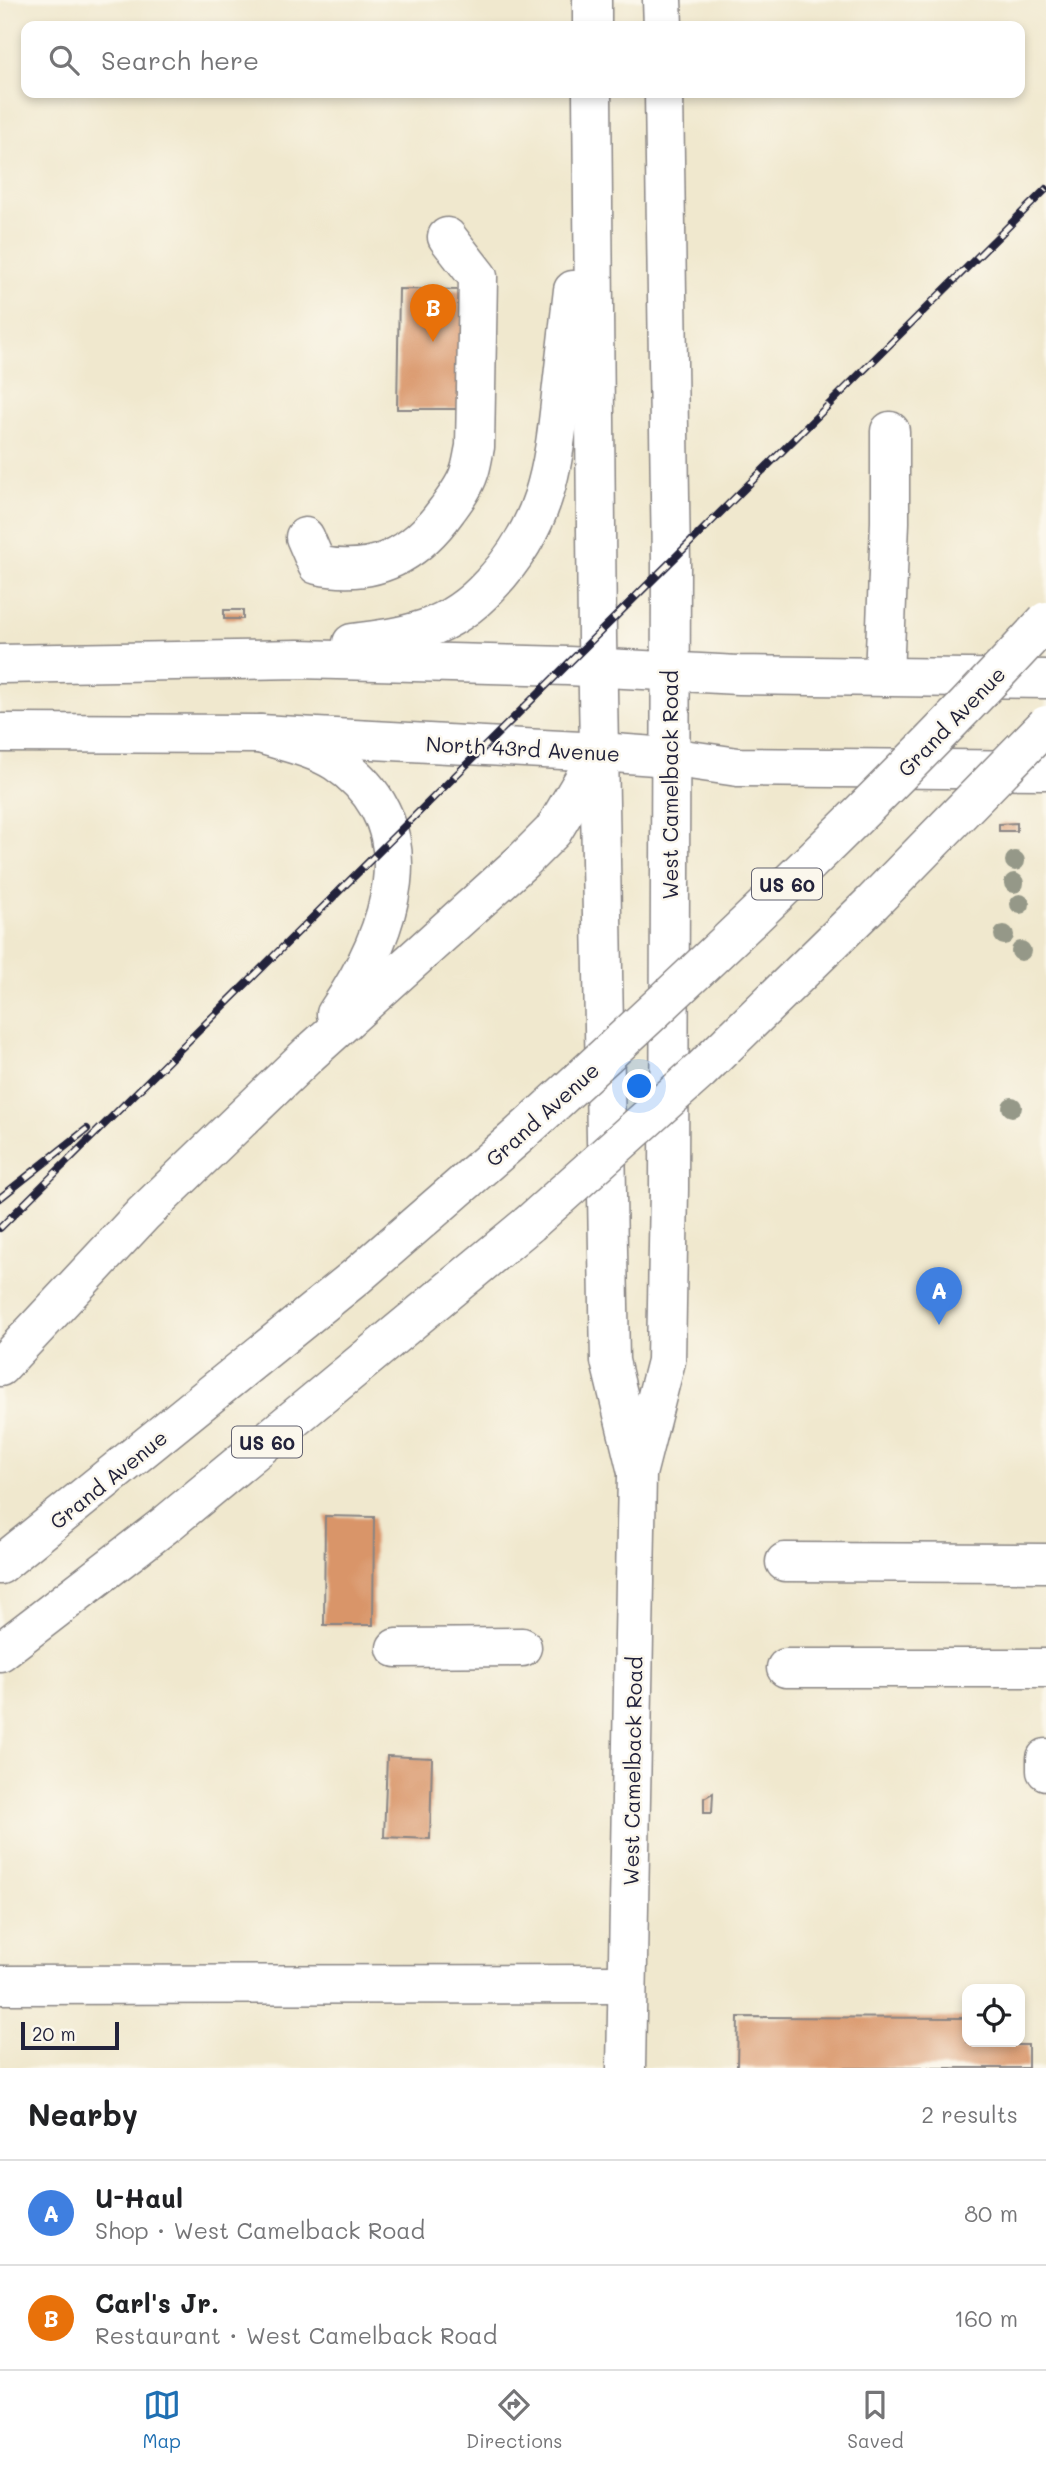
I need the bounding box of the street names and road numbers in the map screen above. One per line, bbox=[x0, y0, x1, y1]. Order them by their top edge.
street label: Grand Avenue bbox=[891, 660, 1011, 782]
street label: West Camelback Road bbox=[656, 670, 683, 900]
street label: North 43rd Avenue bbox=[425, 729, 621, 767]
road number: US 60 bbox=[752, 869, 822, 900]
street label: Grand Avenue bbox=[480, 1056, 604, 1172]
street label: Grand Avenue bbox=[44, 1423, 172, 1535]
road number: US 60 bbox=[232, 1426, 302, 1458]
street label: West Camelback Road bbox=[616, 1656, 648, 1886]

